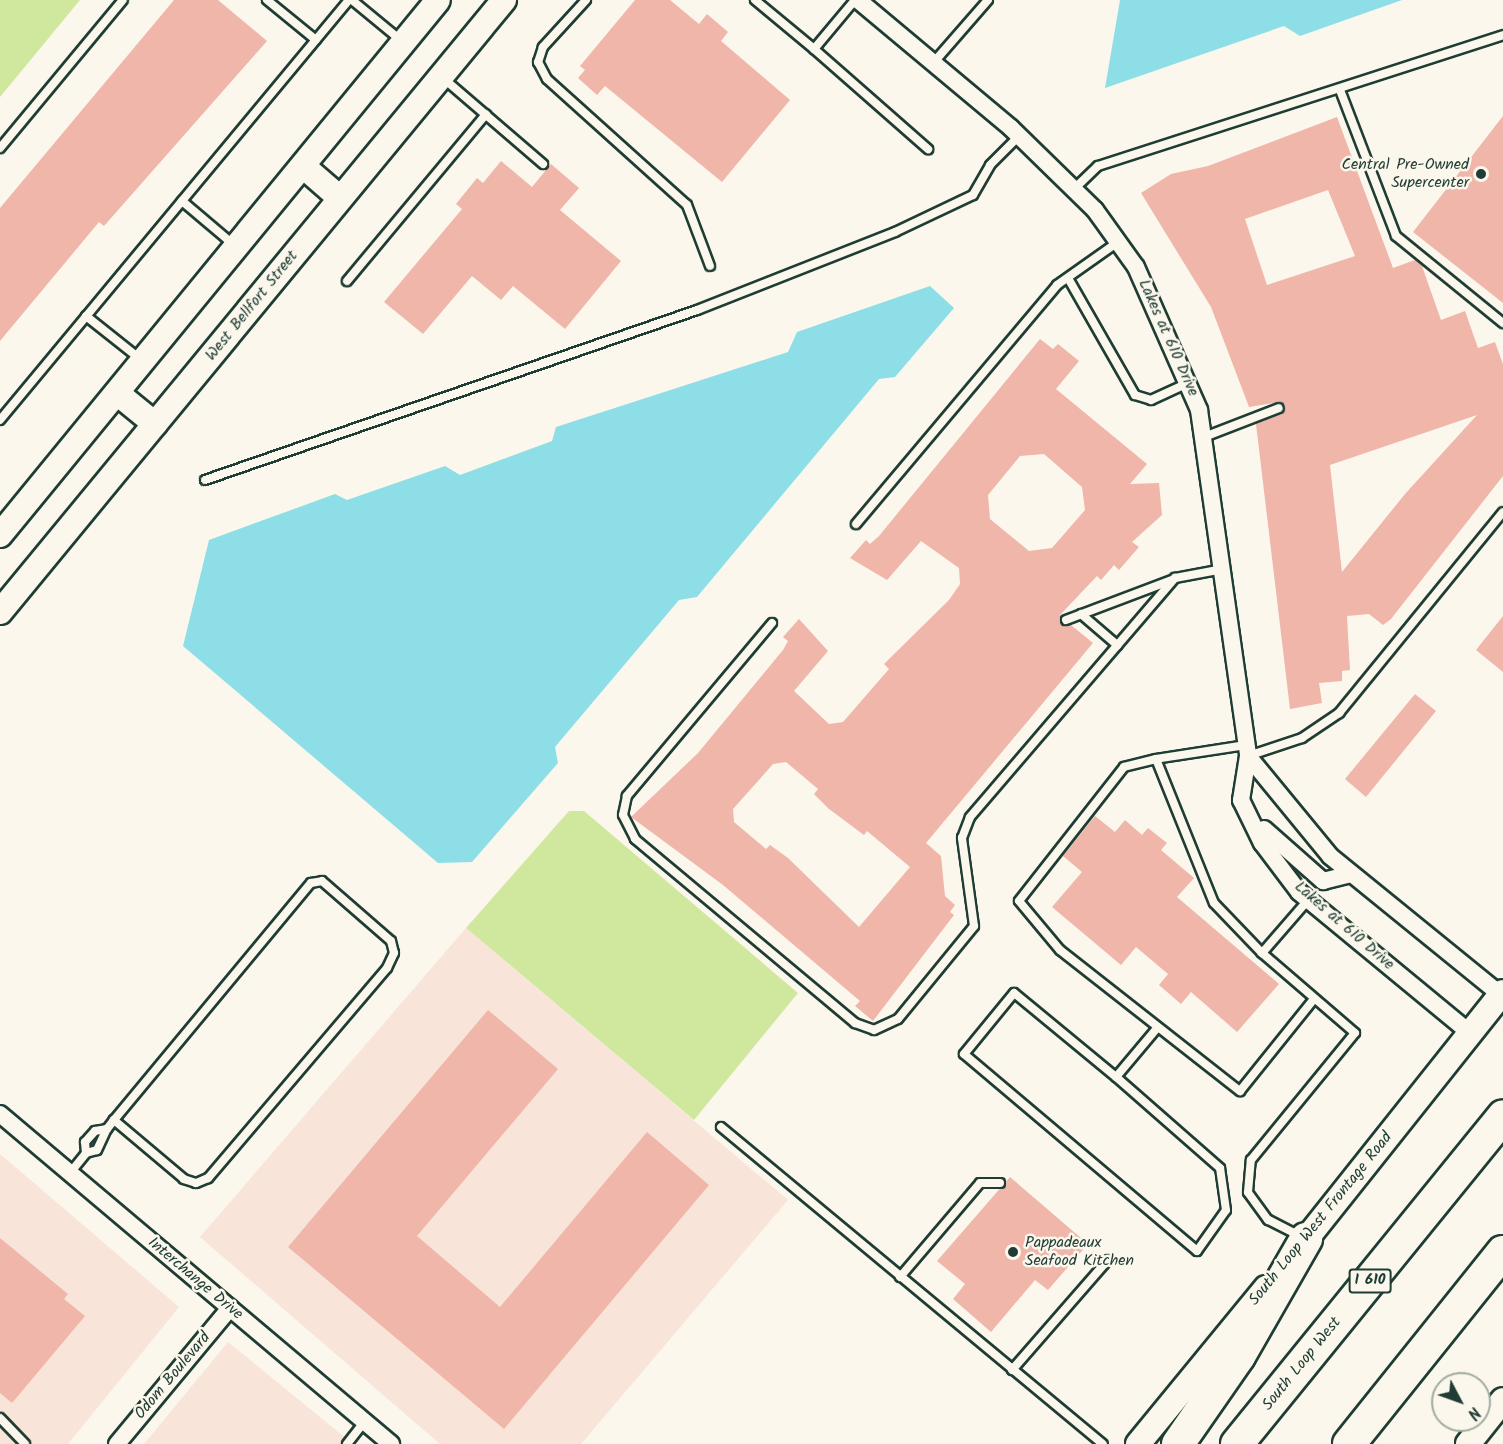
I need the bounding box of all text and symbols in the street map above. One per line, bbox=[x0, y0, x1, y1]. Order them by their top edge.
place label: Central Pre-Owned Supercenter bbox=[1342, 155, 1469, 193]
marker: Central Pre-Owned Supercenter bbox=[1474, 167, 1488, 181]
street label: West Bellfort Street bbox=[202, 247, 302, 365]
street label: Lakes at 610 Drive bbox=[1134, 277, 1202, 399]
street label: Lakes at 610 Drive bbox=[1290, 877, 1398, 975]
street label: South Loop West Frontage Road bbox=[1245, 1128, 1397, 1310]
place label: Pappadeaux Seafood Kitchen bbox=[1025, 1233, 1134, 1271]
street label: Interchange Drive bbox=[143, 1234, 247, 1324]
marker: Pappadeaux Seafood Kitchen bbox=[1006, 1245, 1020, 1259]
road number: I 610 bbox=[1348, 1269, 1392, 1293]
street label: South Loop West bbox=[1258, 1313, 1346, 1415]
street label: Odom Boulevard bbox=[131, 1328, 215, 1424]
north arrow bbox=[1431, 1372, 1491, 1432]
text: N bbox=[1461, 1401, 1486, 1425]

